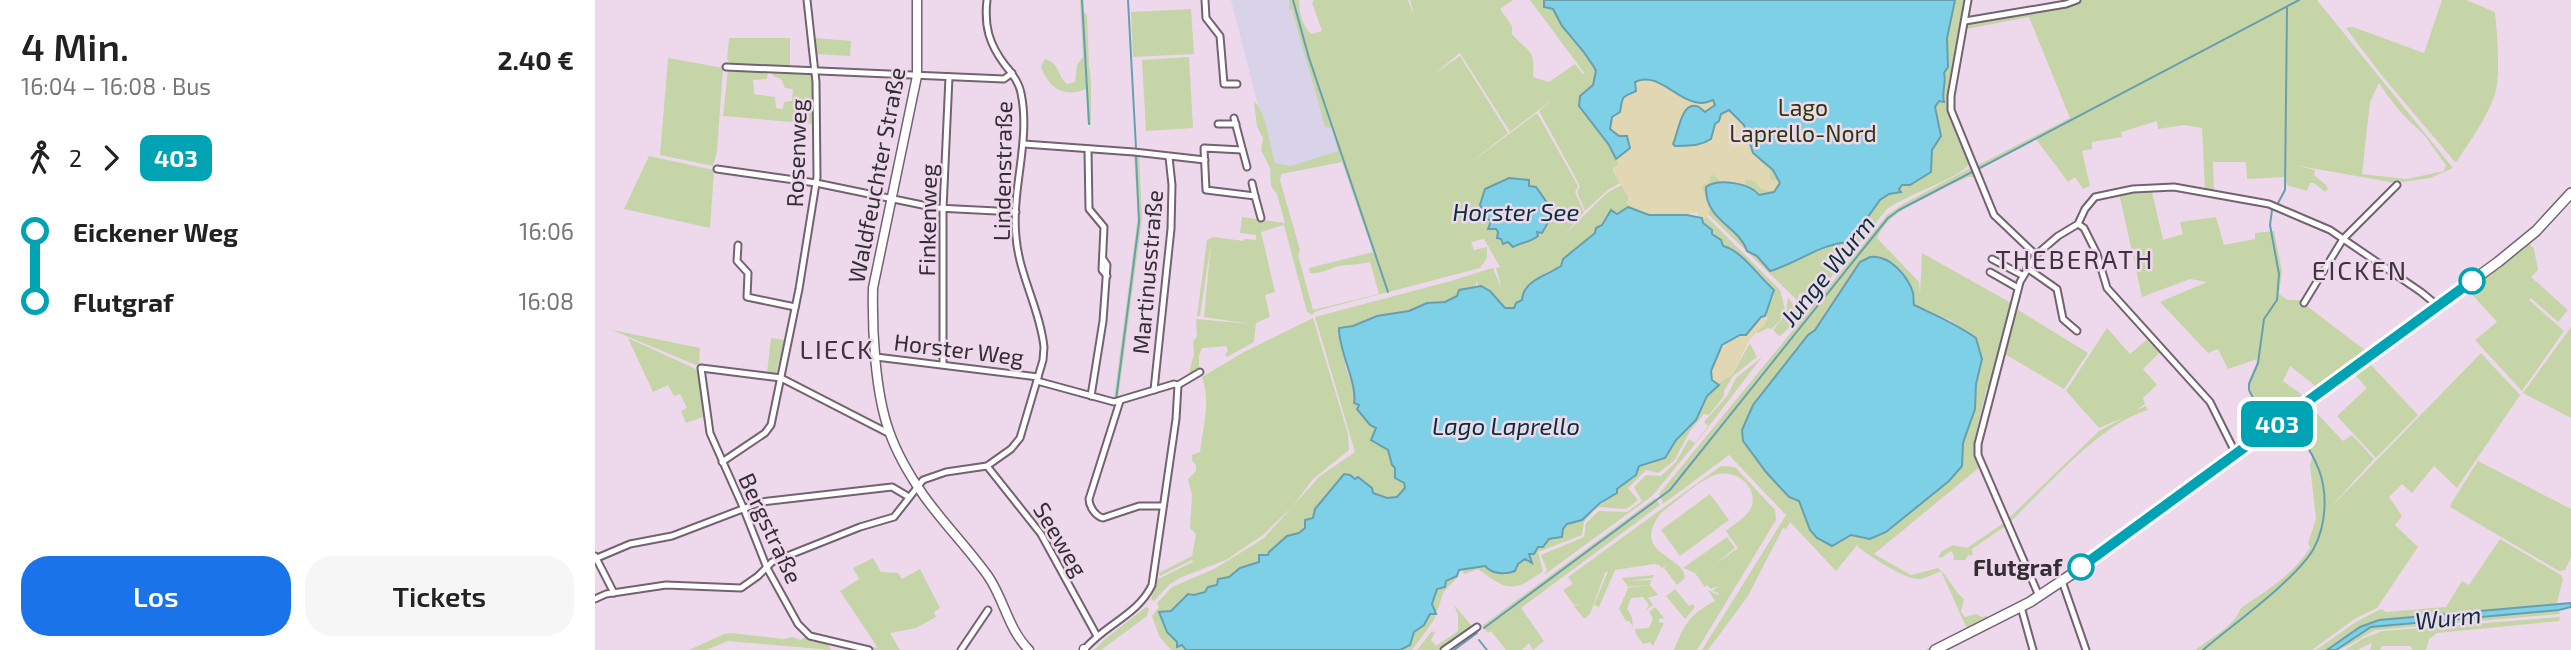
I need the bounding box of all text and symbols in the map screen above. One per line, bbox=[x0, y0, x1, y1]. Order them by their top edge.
text: 4 Min. bbox=[21, 23, 129, 69]
text: 2.40 € bbox=[497, 44, 574, 75]
street label: Waldfeuchter Straße bbox=[841, 65, 911, 285]
text: 16:04 – 16:08 · Bus bbox=[21, 72, 211, 100]
park label: Lago Laprello-Nord bbox=[1729, 93, 1877, 147]
street label: Rosenweg bbox=[780, 98, 812, 208]
street label: Lindenstraße bbox=[987, 101, 1017, 241]
icon: walk bbox=[21, 139, 59, 177]
icon: forward bbox=[92, 139, 130, 177]
text: 403 bbox=[154, 143, 198, 172]
text: 2 bbox=[69, 144, 82, 172]
street label: Finkenweg bbox=[912, 163, 942, 277]
street label: Martinusstraße bbox=[1126, 189, 1168, 355]
water label: Horster See bbox=[1453, 197, 1580, 226]
water label: Junge Wurm bbox=[1773, 209, 1880, 332]
text: Eickener Weg bbox=[73, 216, 238, 247]
text: 16:06 bbox=[519, 217, 574, 245]
district label: THEBERATH bbox=[1996, 243, 2154, 274]
district label: EICKEN bbox=[2312, 254, 2408, 285]
unlabelled marker bbox=[2459, 268, 2485, 294]
text: Flutgraf bbox=[73, 286, 174, 317]
text: 16:08 bbox=[518, 287, 574, 315]
street label: Horster Weg bbox=[892, 327, 1026, 371]
district label: LIECK bbox=[800, 333, 874, 364]
line badge: 403 bbox=[2237, 401, 2317, 447]
text: 403 bbox=[2255, 409, 2299, 438]
water label: Lago Laprello bbox=[1432, 411, 1580, 440]
street label: Bergstraße bbox=[733, 468, 809, 588]
street label: Seeweg bbox=[1028, 497, 1094, 581]
place label: Flutgraf bbox=[1973, 553, 2063, 581]
marker: Flutgraf bbox=[2068, 554, 2094, 580]
button: Los bbox=[21, 556, 291, 636]
button: Tickets bbox=[305, 556, 574, 636]
water label: Wurm bbox=[2413, 599, 2483, 635]

